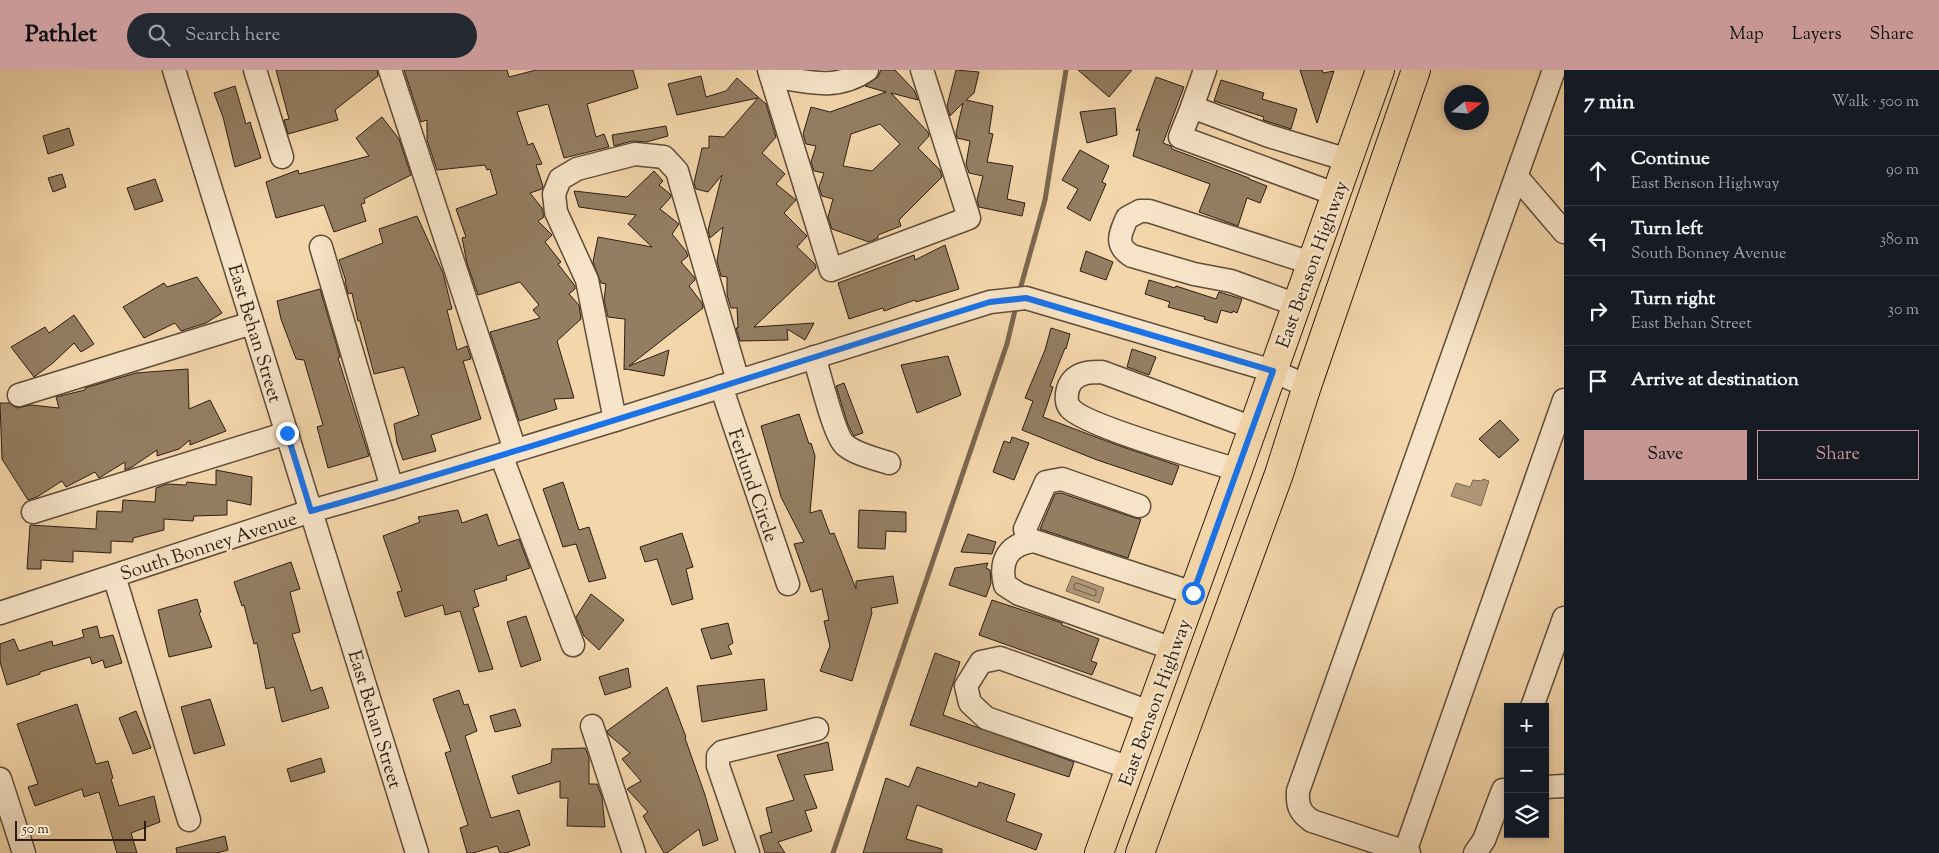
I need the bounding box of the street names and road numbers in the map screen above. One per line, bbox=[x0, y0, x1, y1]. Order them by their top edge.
street label: East Benson Highway bbox=[1271, 177, 1356, 352]
street label: East Behan Street bbox=[220, 261, 288, 407]
street label: Ferlund Circle bbox=[720, 426, 784, 546]
street label: South Bonney Avenue bbox=[117, 506, 301, 589]
street label: East Benson Highway bbox=[1114, 615, 1199, 790]
street label: East Behan Street bbox=[340, 647, 408, 793]

